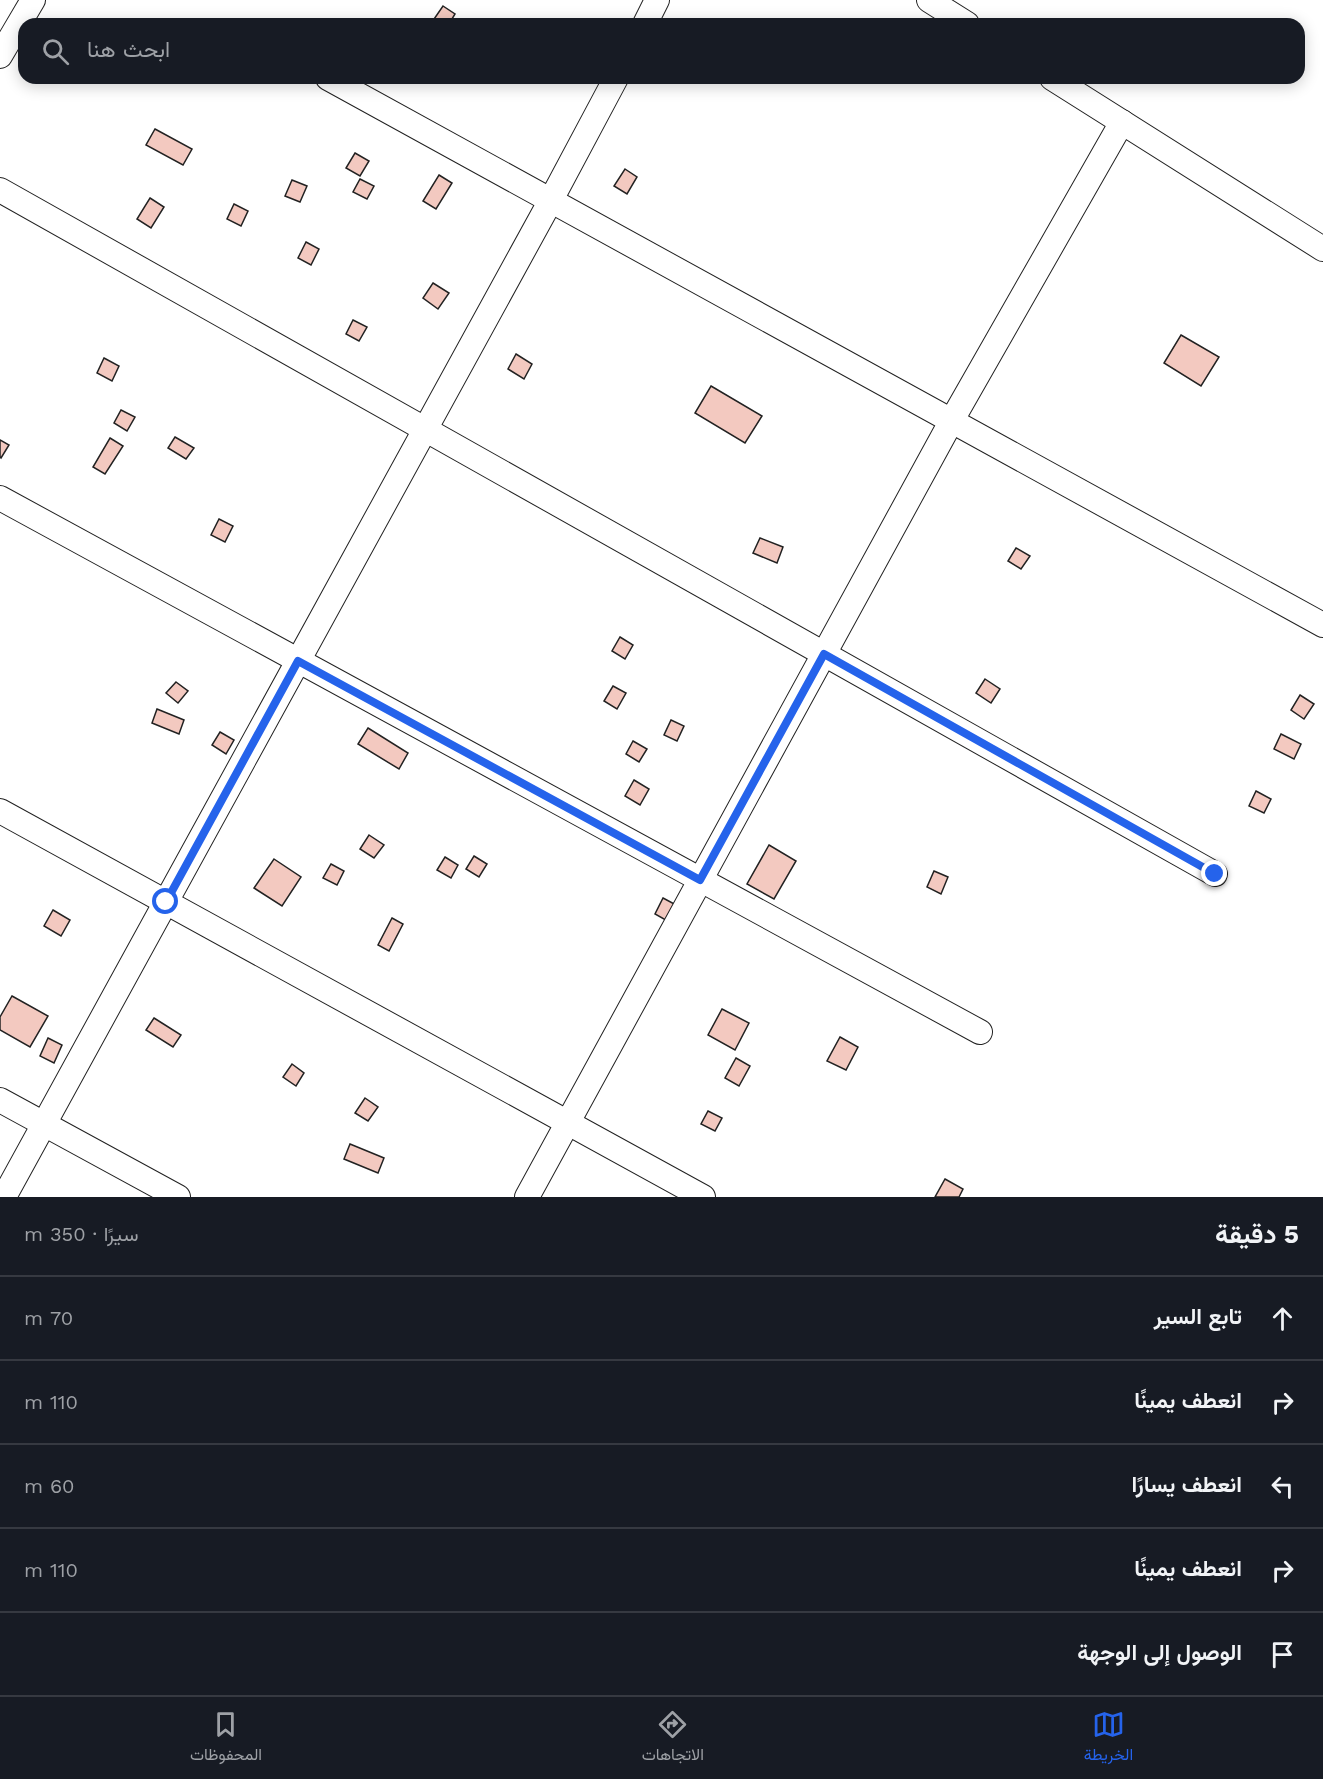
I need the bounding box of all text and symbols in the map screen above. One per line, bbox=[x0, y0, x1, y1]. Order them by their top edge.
search box bbox=[18, 18, 1305, 84]
icon: search bbox=[39, 35, 72, 68]
text: ابحث هنا bbox=[87, 37, 170, 62]
route end bbox=[1201, 860, 1227, 886]
route start bbox=[152, 888, 178, 914]
text: 5 دقيقة bbox=[1215, 1219, 1299, 1249]
text: سيرًا · 350 m bbox=[24, 1222, 139, 1246]
icon: ahead bbox=[1266, 1302, 1299, 1335]
text: تابع السير bbox=[1154, 1304, 1242, 1329]
text: 70 m bbox=[24, 1306, 73, 1330]
icon: right bbox=[1266, 1386, 1299, 1419]
text: انعطف يمينًا bbox=[1134, 1388, 1242, 1413]
text: 110 m bbox=[24, 1390, 78, 1414]
icon: left bbox=[1266, 1470, 1299, 1503]
text: انعطف يسارًا bbox=[1132, 1472, 1242, 1497]
text: 60 m bbox=[24, 1474, 75, 1498]
icon: right bbox=[1266, 1554, 1299, 1587]
text: انعطف يمينًا bbox=[1134, 1556, 1242, 1581]
text: 110 m bbox=[24, 1558, 78, 1582]
icon: arrive bbox=[1266, 1638, 1299, 1671]
text: الوصول إلى الوجهة bbox=[1077, 1640, 1242, 1665]
tab: المحفوظات bbox=[190, 1708, 262, 1769]
tab: الاتجاهات bbox=[642, 1708, 704, 1769]
tab: الخريطة bbox=[1084, 1708, 1133, 1769]

